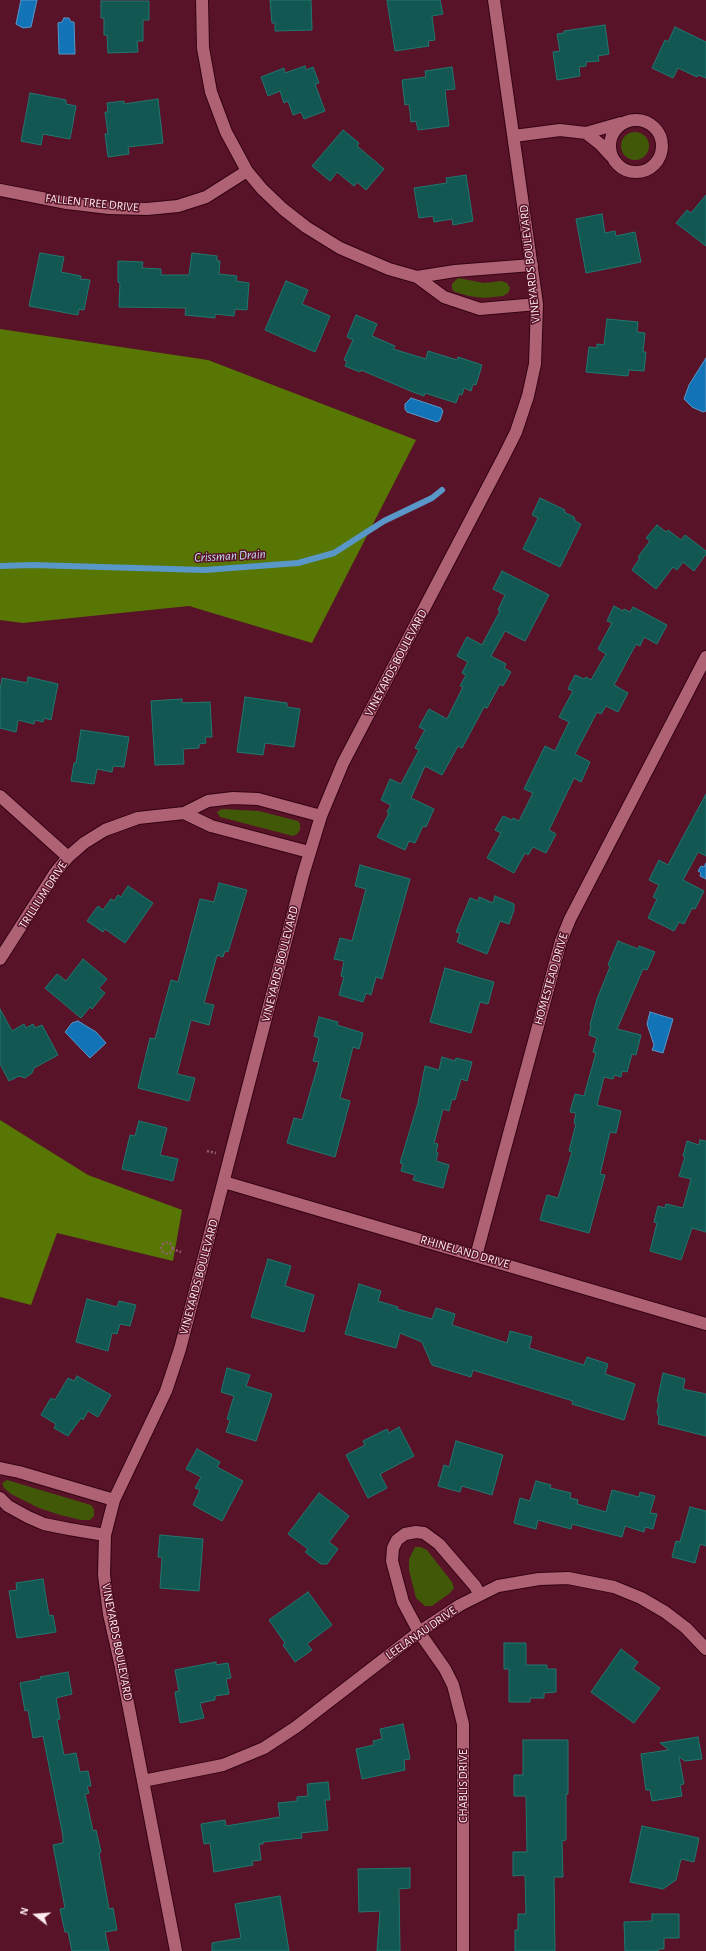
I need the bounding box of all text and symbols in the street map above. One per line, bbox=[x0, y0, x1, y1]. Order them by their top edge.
street label: FALLEN TREE DRIVE bbox=[45, 191, 139, 215]
street label: VINEYARDS BOULEVARD bbox=[517, 204, 543, 324]
water label: Crissman Drain bbox=[194, 546, 266, 566]
street label: VINEYARDS BOULEVARD bbox=[362, 607, 430, 719]
street label: TRILLIUM DRIVE bbox=[16, 858, 70, 932]
street label: VINEYARDS BOULEVARD bbox=[259, 905, 301, 1023]
street label: HOMESTEAD DRIVE bbox=[531, 932, 571, 1026]
street label: VINEYARDS BOULEVARD bbox=[177, 1218, 221, 1336]
street label: RHINELAND DRIVE bbox=[419, 1232, 511, 1272]
street label: VINEYARDS BOULEVARD bbox=[99, 1582, 135, 1702]
street label: LEELANAU DRIVE bbox=[383, 1603, 459, 1663]
street label: CHABLIS DRIVE bbox=[456, 1749, 470, 1823]
north arrow bbox=[16, 1895, 56, 1935]
text: N bbox=[18, 1906, 30, 1917]

